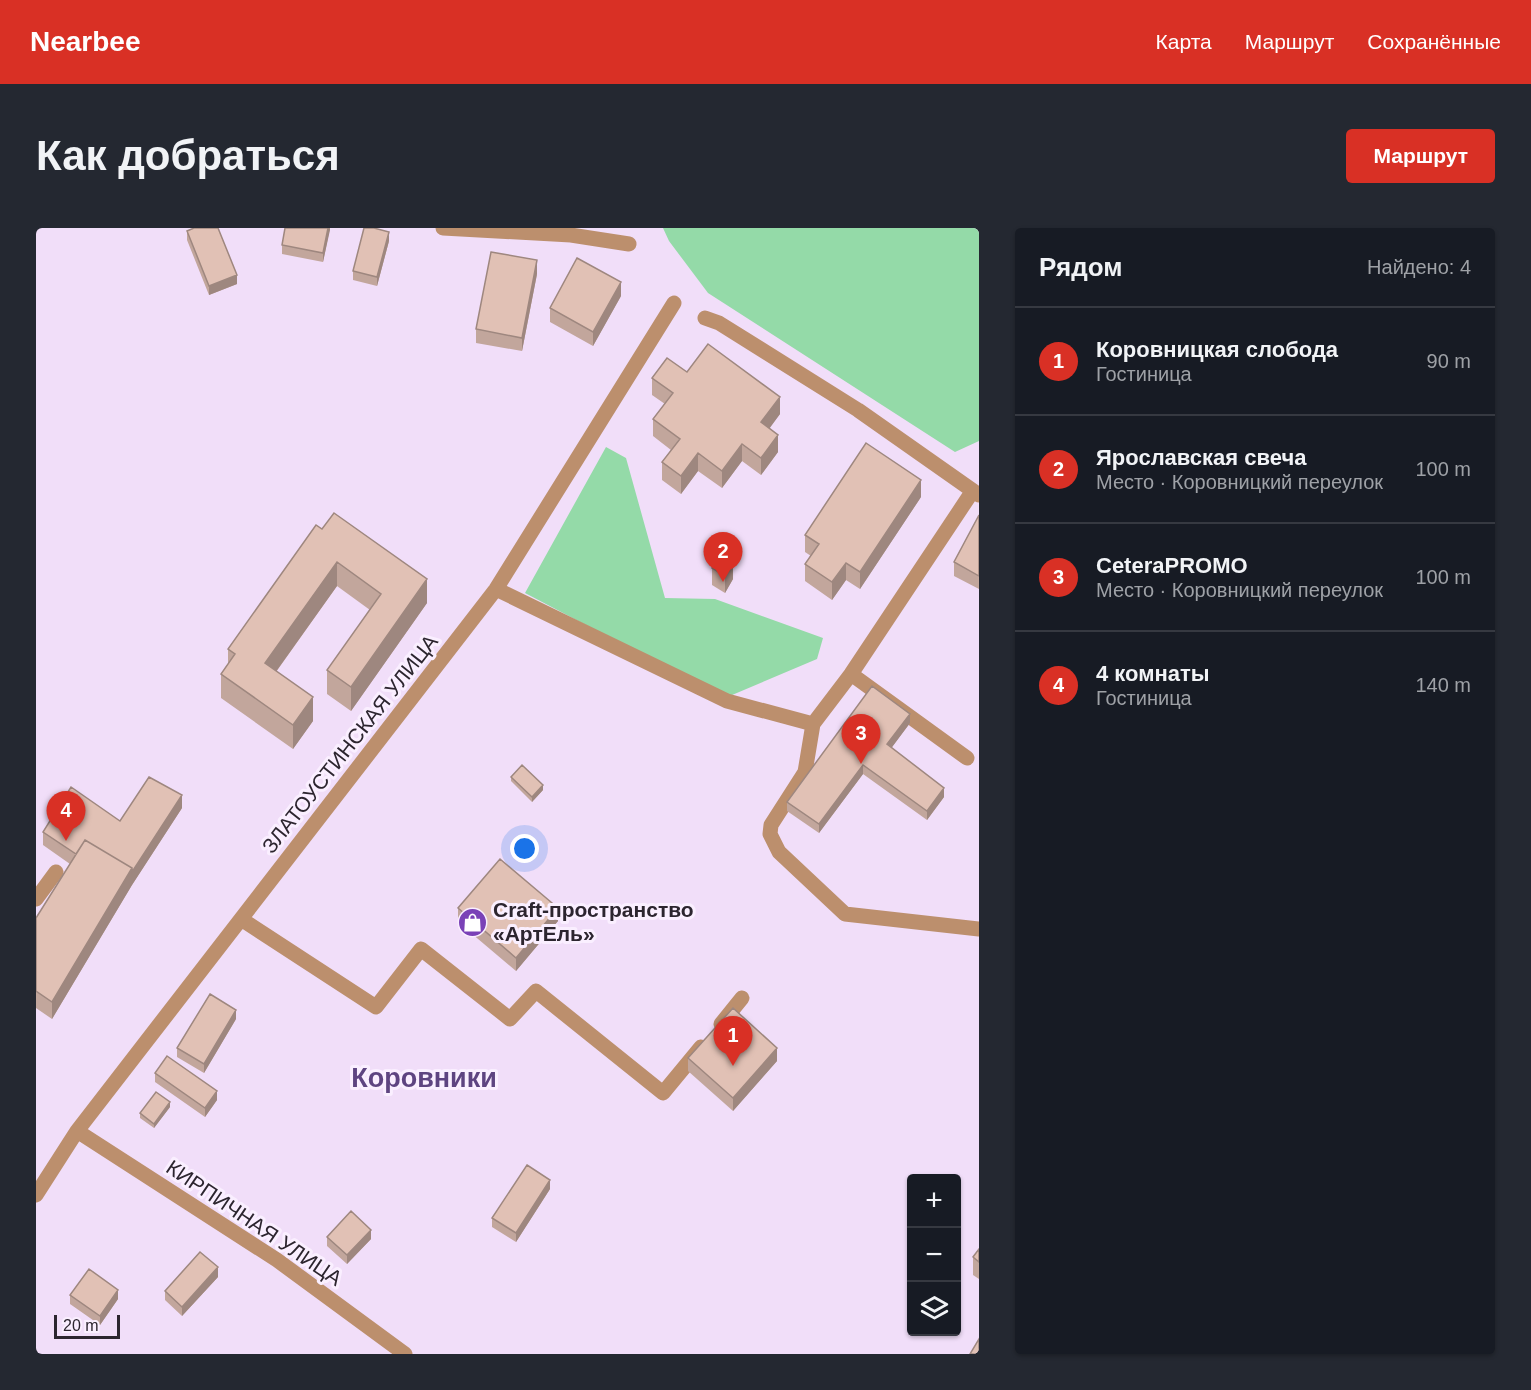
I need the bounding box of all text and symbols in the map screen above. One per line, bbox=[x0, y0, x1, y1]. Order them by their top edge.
text: Nearbee bbox=[30, 26, 141, 57]
text: Карта bbox=[1156, 30, 1212, 53]
text: Маршрут bbox=[1245, 30, 1334, 53]
text: Сохранённые bbox=[1367, 30, 1501, 53]
button: Маршрут bbox=[1346, 129, 1495, 183]
text: Как добраться bbox=[36, 132, 340, 179]
text: Рядом bbox=[1039, 252, 1122, 282]
text: Найдено: 4 bbox=[1367, 256, 1471, 278]
text: Коровницкая слобода bbox=[1096, 337, 1338, 362]
text: 1 bbox=[1053, 350, 1064, 372]
text: 90 m bbox=[1427, 350, 1471, 372]
text: Гостиница bbox=[1096, 363, 1192, 385]
text: Ярославская свеча bbox=[1096, 445, 1306, 470]
text: 2 bbox=[1053, 458, 1064, 480]
text: 100 m bbox=[1415, 458, 1471, 480]
text: Место · Коровницкий переулок bbox=[1096, 471, 1383, 493]
pin: 2 bbox=[704, 532, 742, 582]
text: CeteraPROMO bbox=[1096, 553, 1248, 578]
text: 3 bbox=[1053, 566, 1064, 588]
text: 100 m bbox=[1415, 566, 1471, 588]
text: Место · Коровницкий переулок bbox=[1096, 579, 1383, 601]
street label: ЗЛАТОУСТИНСКАЯ УЛИЦА bbox=[257, 630, 442, 857]
text: 4 комнаты bbox=[1096, 661, 1210, 686]
text: 4 bbox=[1053, 674, 1064, 696]
text: 140 m bbox=[1415, 674, 1471, 696]
text: Гостиница bbox=[1096, 687, 1192, 709]
pin: 3 bbox=[842, 714, 880, 764]
pin: 4 bbox=[46, 792, 86, 841]
your location bbox=[510, 834, 539, 863]
place label: Craft-пространство «АртЕль» bbox=[493, 898, 694, 945]
shop icon: Craft-пространство «АртЕль» bbox=[456, 906, 488, 938]
pin: 1 bbox=[714, 1016, 752, 1066]
district label: Коровники bbox=[351, 1063, 497, 1093]
street label: КИРПИЧНАЯ УЛИЦА bbox=[162, 1155, 346, 1290]
map controls bbox=[907, 1174, 961, 1336]
button: + bbox=[907, 1174, 961, 1228]
button: − bbox=[907, 1228, 961, 1282]
button: layers bbox=[907, 1282, 961, 1336]
scale bar bbox=[54, 1312, 120, 1340]
text: 20 m bbox=[63, 1317, 99, 1334]

